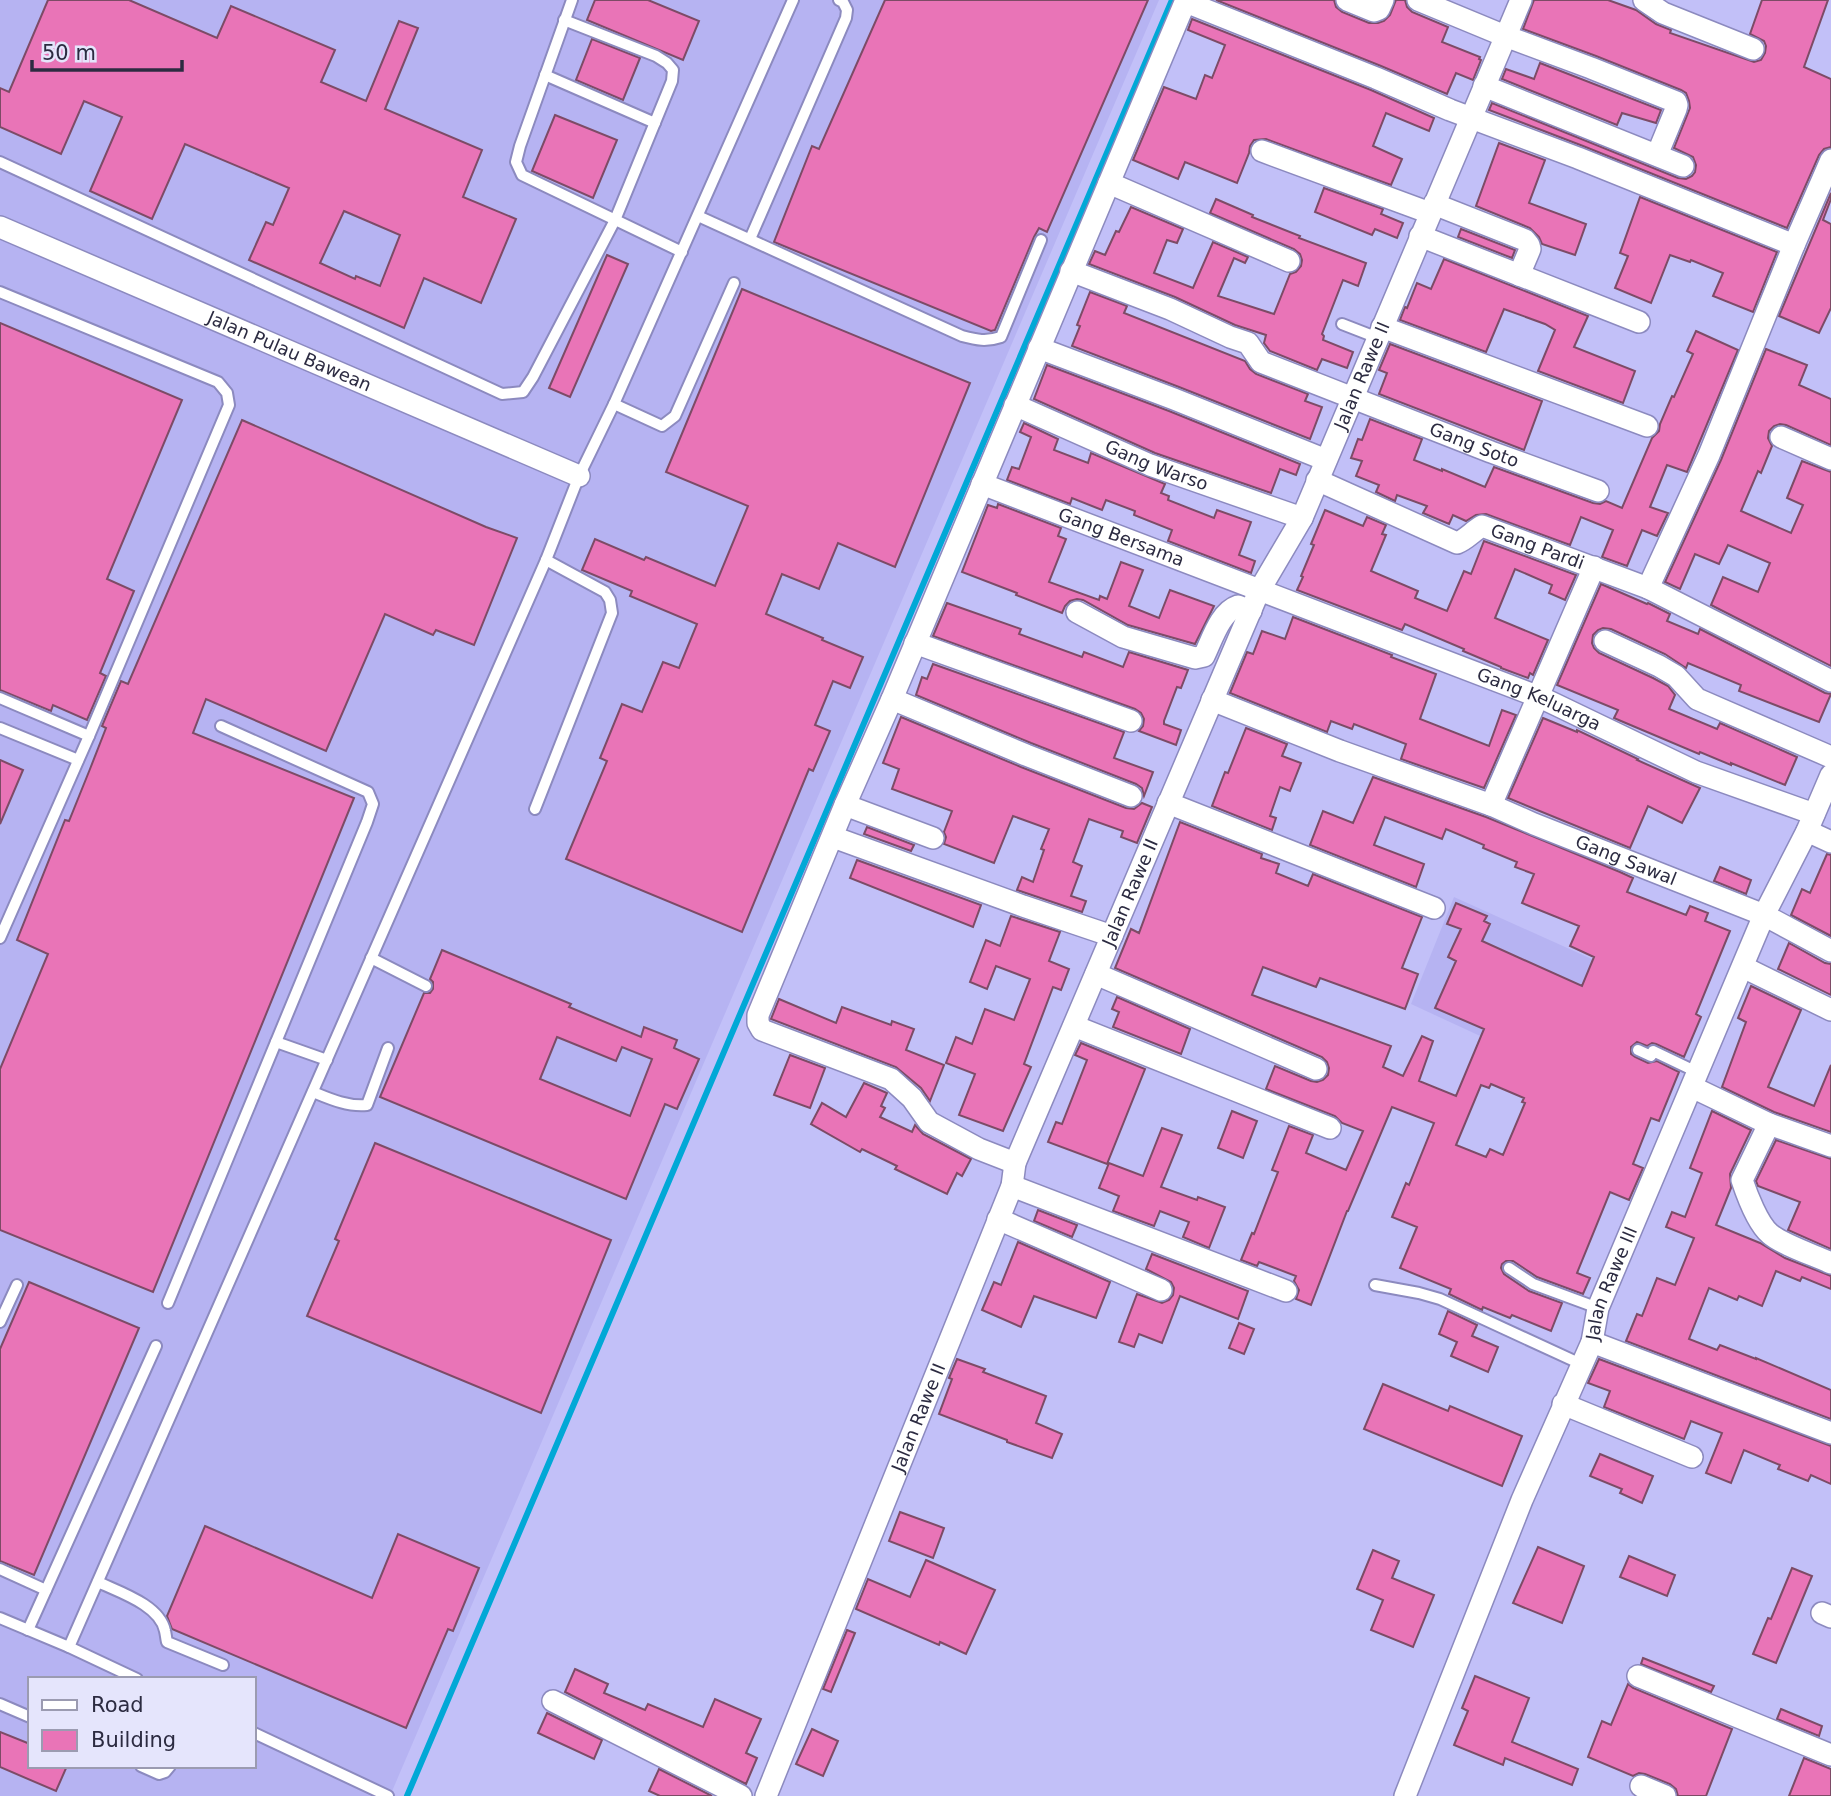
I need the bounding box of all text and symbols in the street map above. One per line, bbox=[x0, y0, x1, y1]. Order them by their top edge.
scale bar bbox=[32, 28, 182, 72]
text: 50 m bbox=[42, 41, 96, 65]
street label: Jalan Pulau Bawean bbox=[203, 306, 375, 395]
street label: Jalan Rawe II bbox=[1329, 319, 1394, 433]
street label: Gang Soto bbox=[1427, 418, 1522, 471]
street label: Gang Warso bbox=[1102, 435, 1211, 494]
street label: Gang Bersama bbox=[1055, 503, 1187, 570]
street label: Gang Pardi bbox=[1488, 519, 1587, 573]
street label: Gang Keluarga bbox=[1474, 663, 1604, 735]
street label: Gang Sawal bbox=[1573, 830, 1680, 889]
street label: Jalan Rawe II bbox=[1097, 835, 1162, 950]
street label: Jalan Rawe III bbox=[1581, 1223, 1641, 1343]
street label: Jalan Rawe II bbox=[887, 1360, 949, 1476]
legend bbox=[28, 1677, 256, 1768]
text: Road bbox=[91, 1693, 144, 1717]
text: Building bbox=[91, 1728, 176, 1752]

